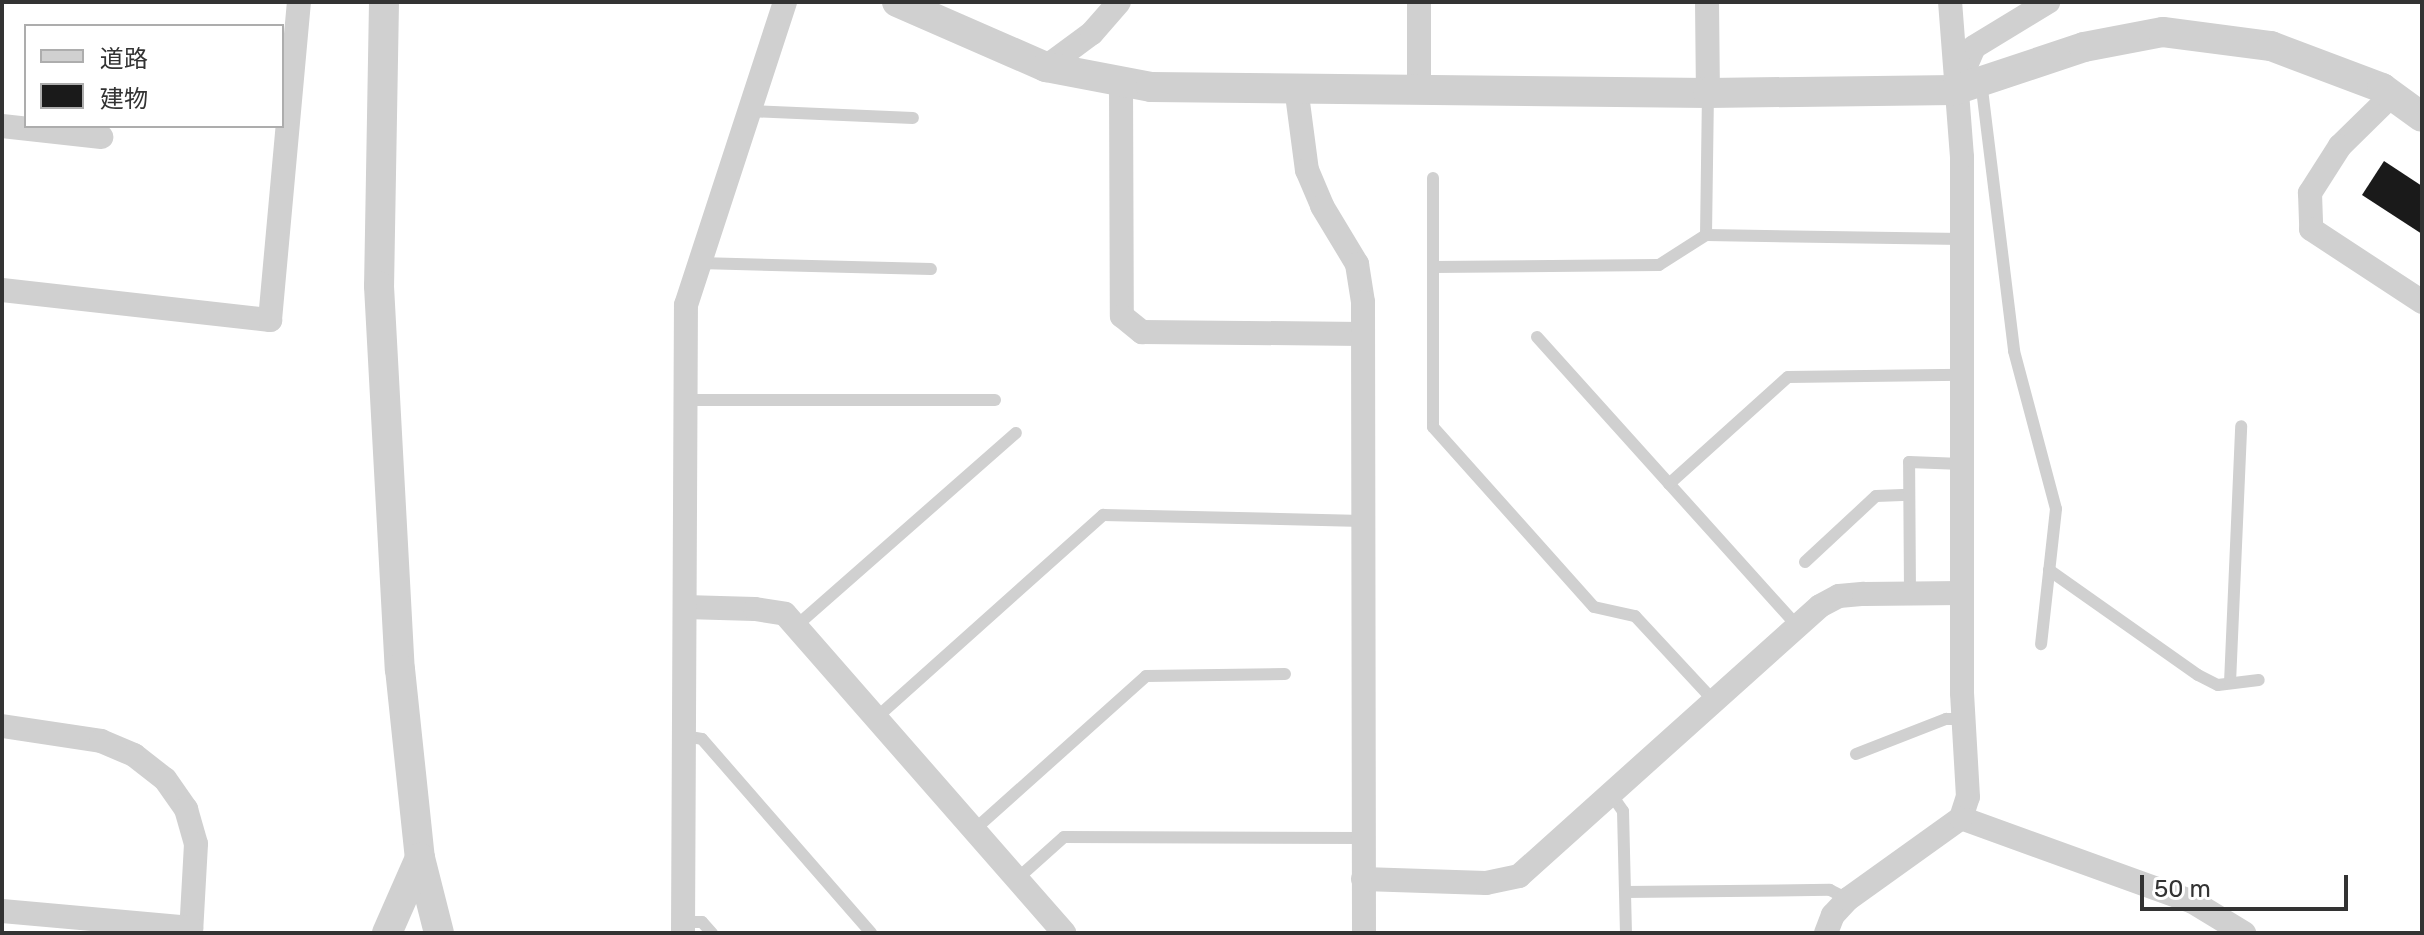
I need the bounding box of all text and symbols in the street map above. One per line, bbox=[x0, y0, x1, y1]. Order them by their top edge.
legend bbox=[24, 24, 284, 128]
text: 道路 bbox=[100, 45, 148, 73]
text: 建物 bbox=[100, 85, 148, 113]
scale bar bbox=[2144, 859, 2352, 909]
text: 50 m bbox=[2154, 875, 2211, 903]

